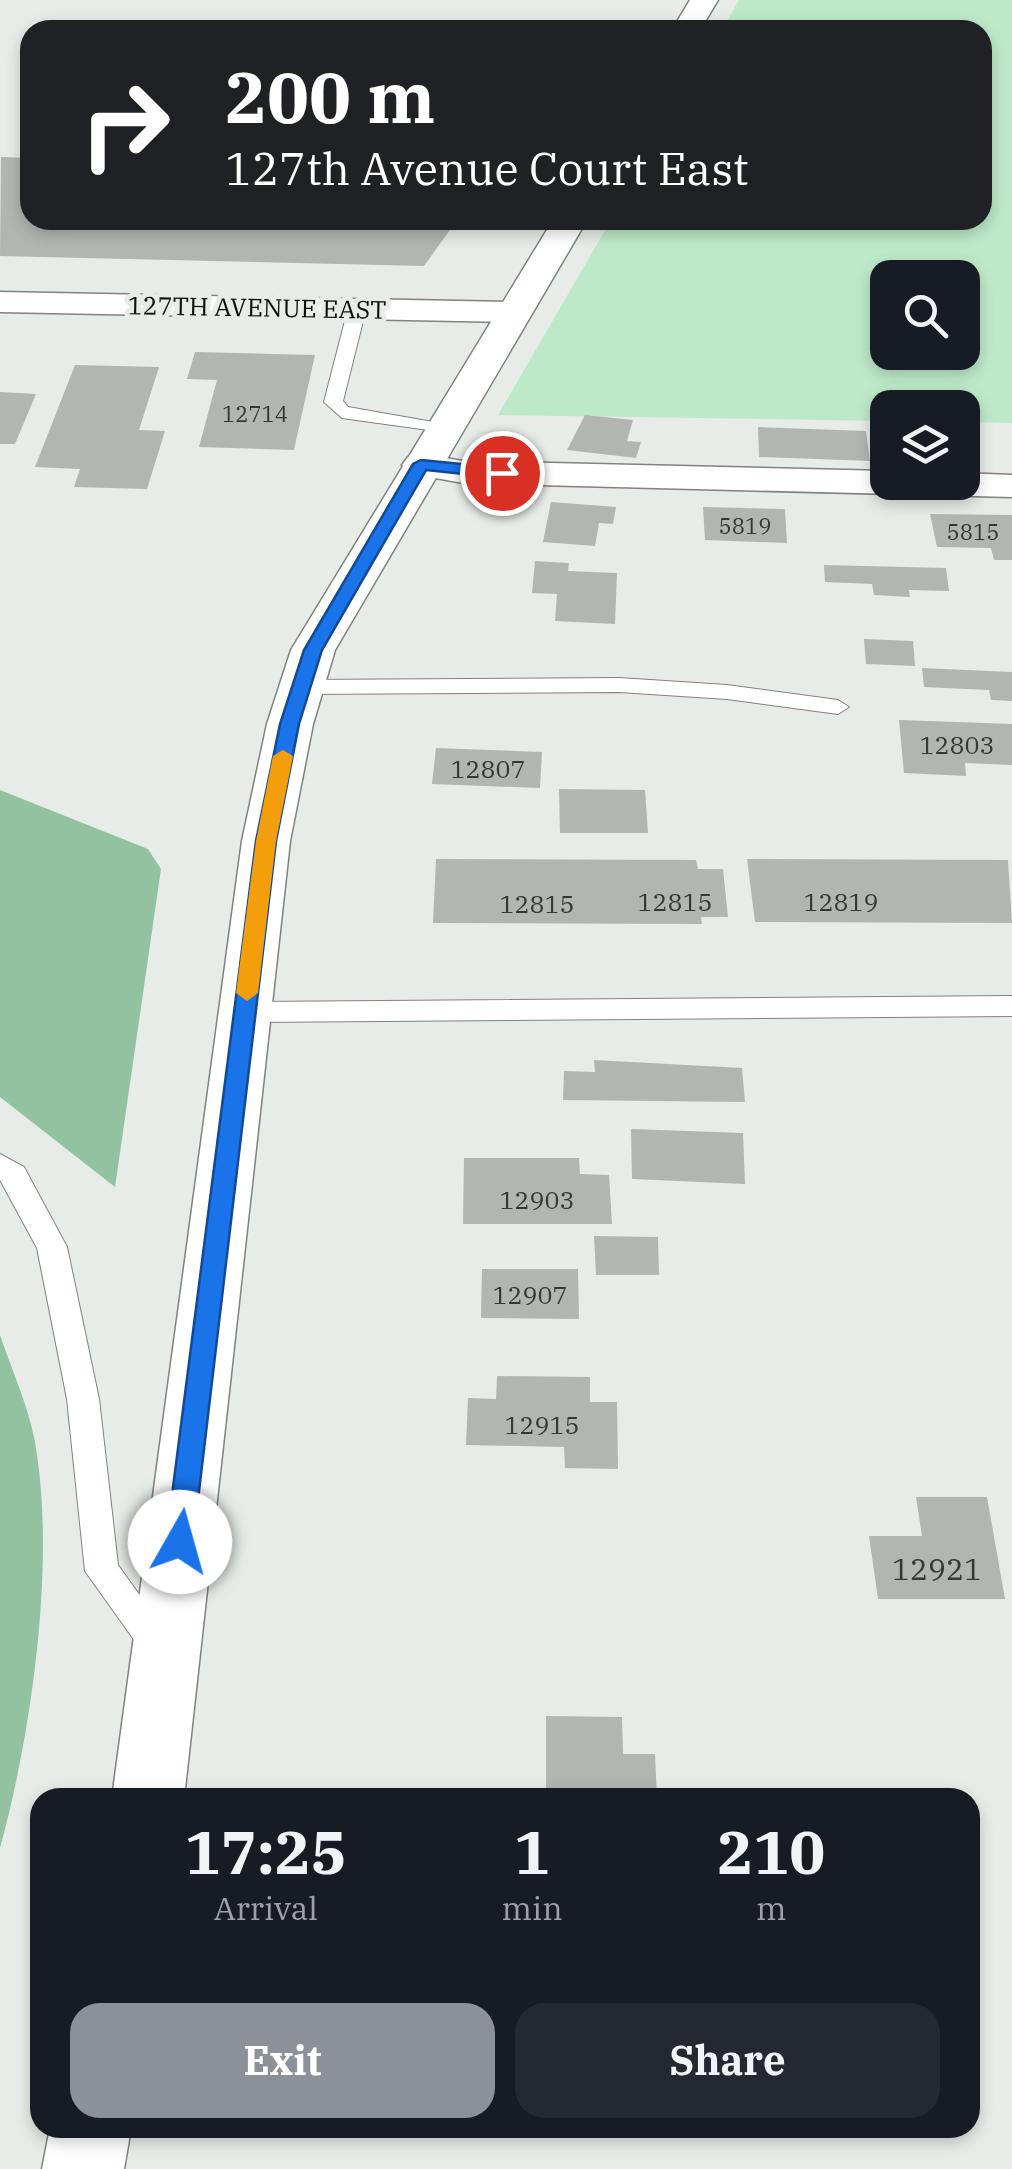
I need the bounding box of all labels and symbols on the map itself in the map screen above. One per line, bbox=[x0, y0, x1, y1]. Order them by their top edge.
street label: 127TH AVENUE EAST bbox=[127, 288, 387, 326]
house number: 12714 bbox=[222, 399, 288, 428]
pin bbox=[460, 431, 545, 516]
house number: 5819 bbox=[719, 511, 771, 540]
house number: 5815 bbox=[947, 517, 999, 546]
house number: 12803 bbox=[919, 728, 995, 761]
house number: 12807 bbox=[450, 752, 526, 785]
house number: 12815 bbox=[637, 885, 713, 918]
house number: 12819 bbox=[803, 885, 879, 918]
house number: 12815 bbox=[499, 887, 575, 920]
house number: 12903 bbox=[499, 1183, 575, 1216]
house number: 12907 bbox=[492, 1278, 568, 1311]
house number: 12915 bbox=[504, 1408, 580, 1441]
position arrow bbox=[128, 1490, 232, 1594]
house number: 12921 bbox=[892, 1549, 982, 1588]

